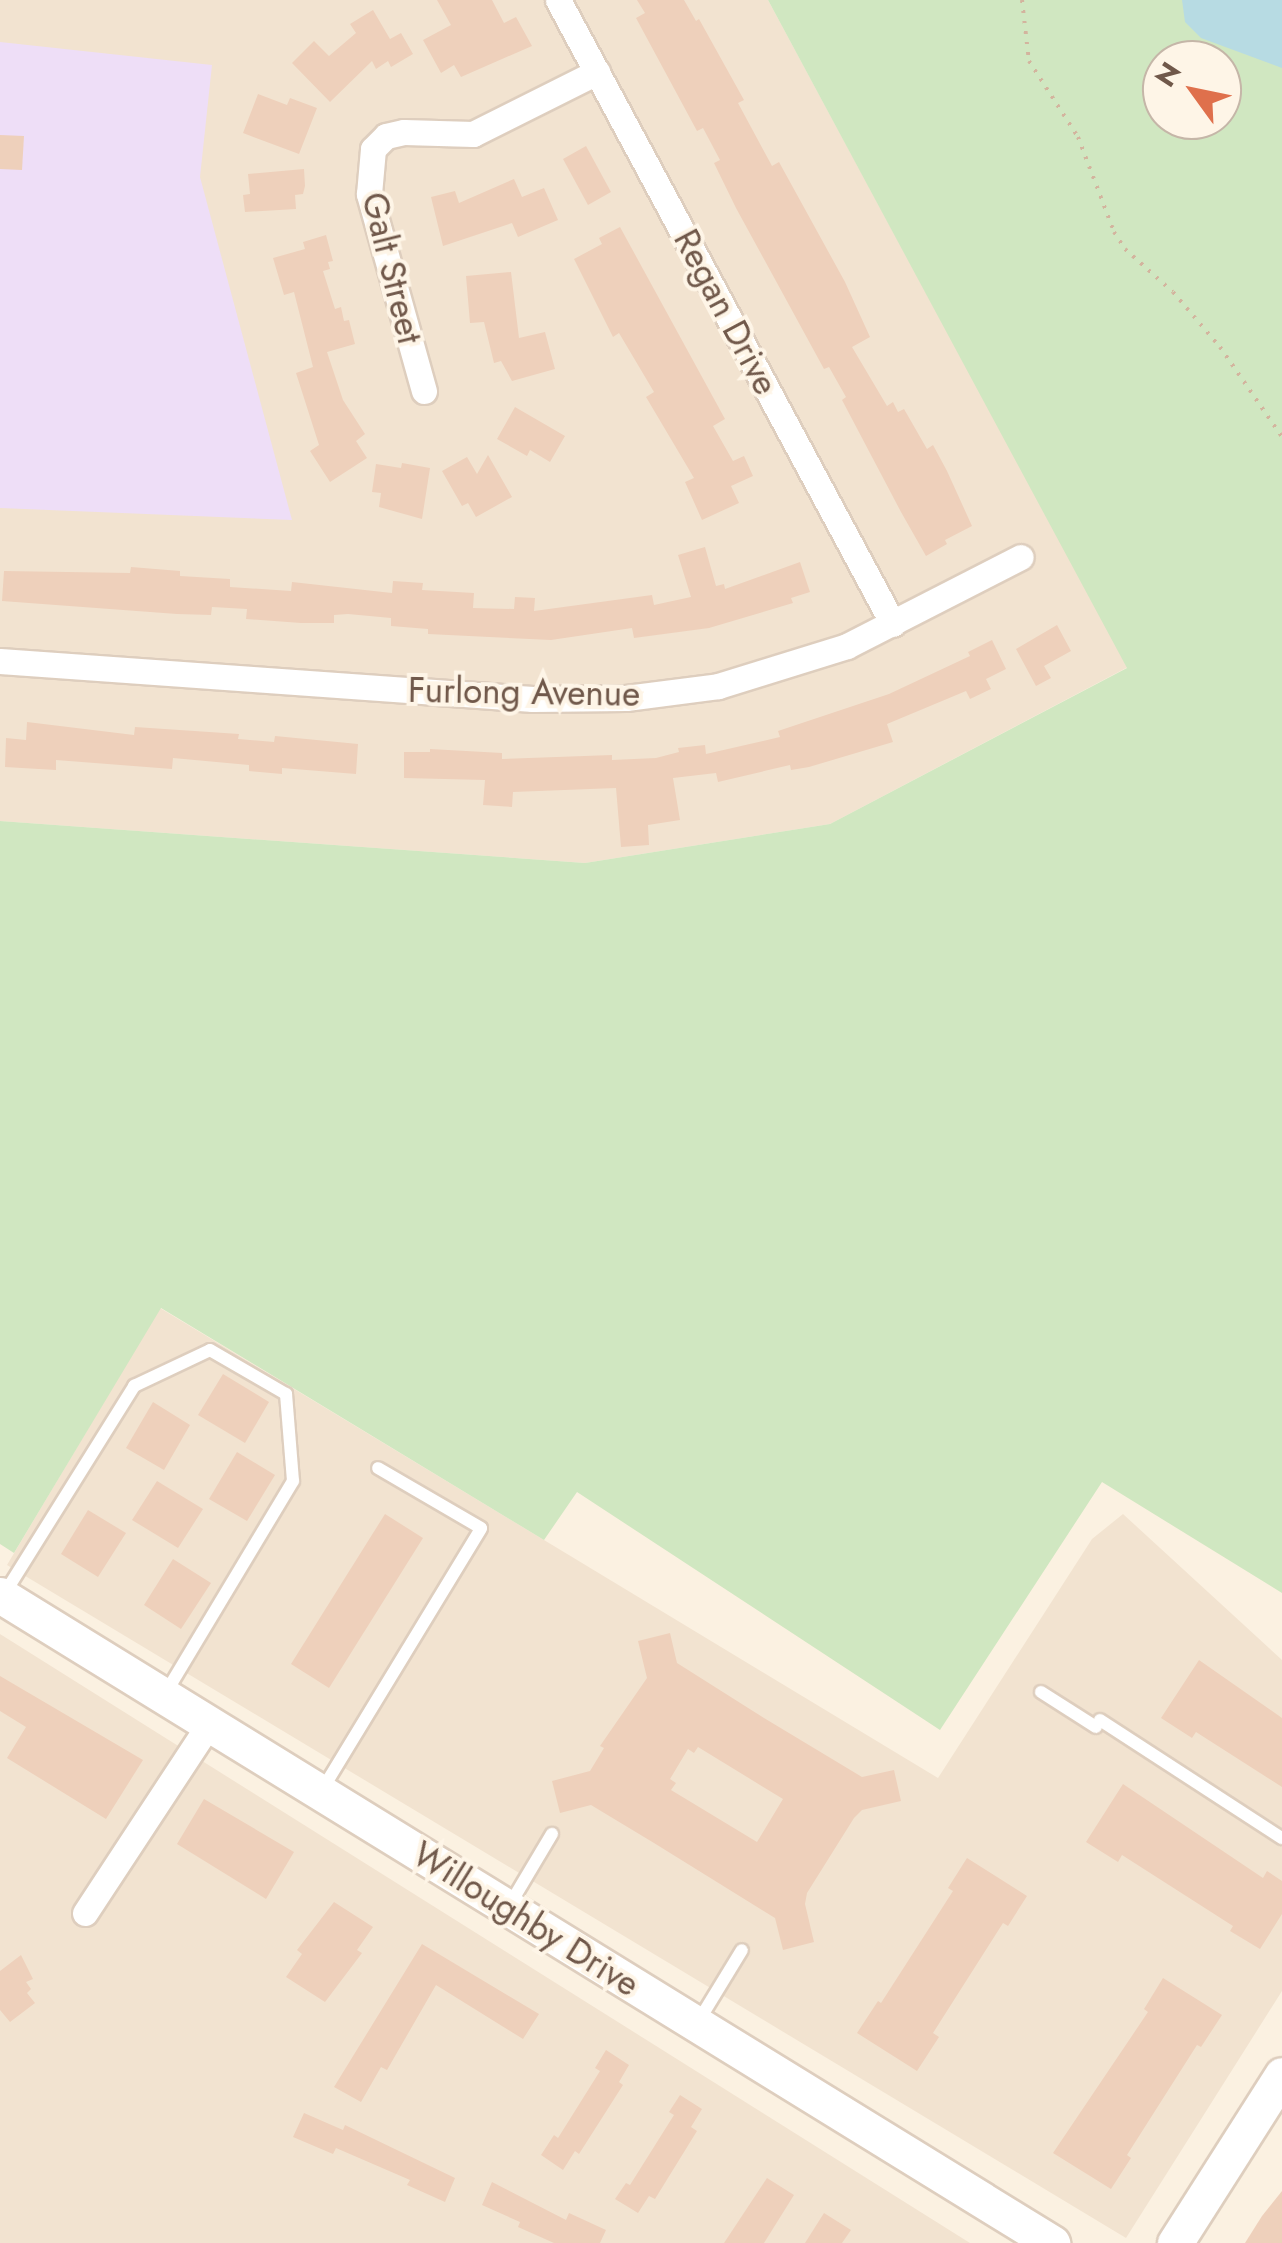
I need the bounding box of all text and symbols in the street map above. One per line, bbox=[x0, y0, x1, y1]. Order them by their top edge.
north arrow bbox=[1142, 40, 1242, 140]
text: N bbox=[1145, 54, 1191, 95]
street label: Galt Street bbox=[353, 188, 431, 348]
street label: Regan Drive bbox=[665, 222, 787, 402]
street label: Furlong Avenue bbox=[408, 669, 640, 715]
street label: Willoughby Drive bbox=[405, 1833, 647, 2005]

